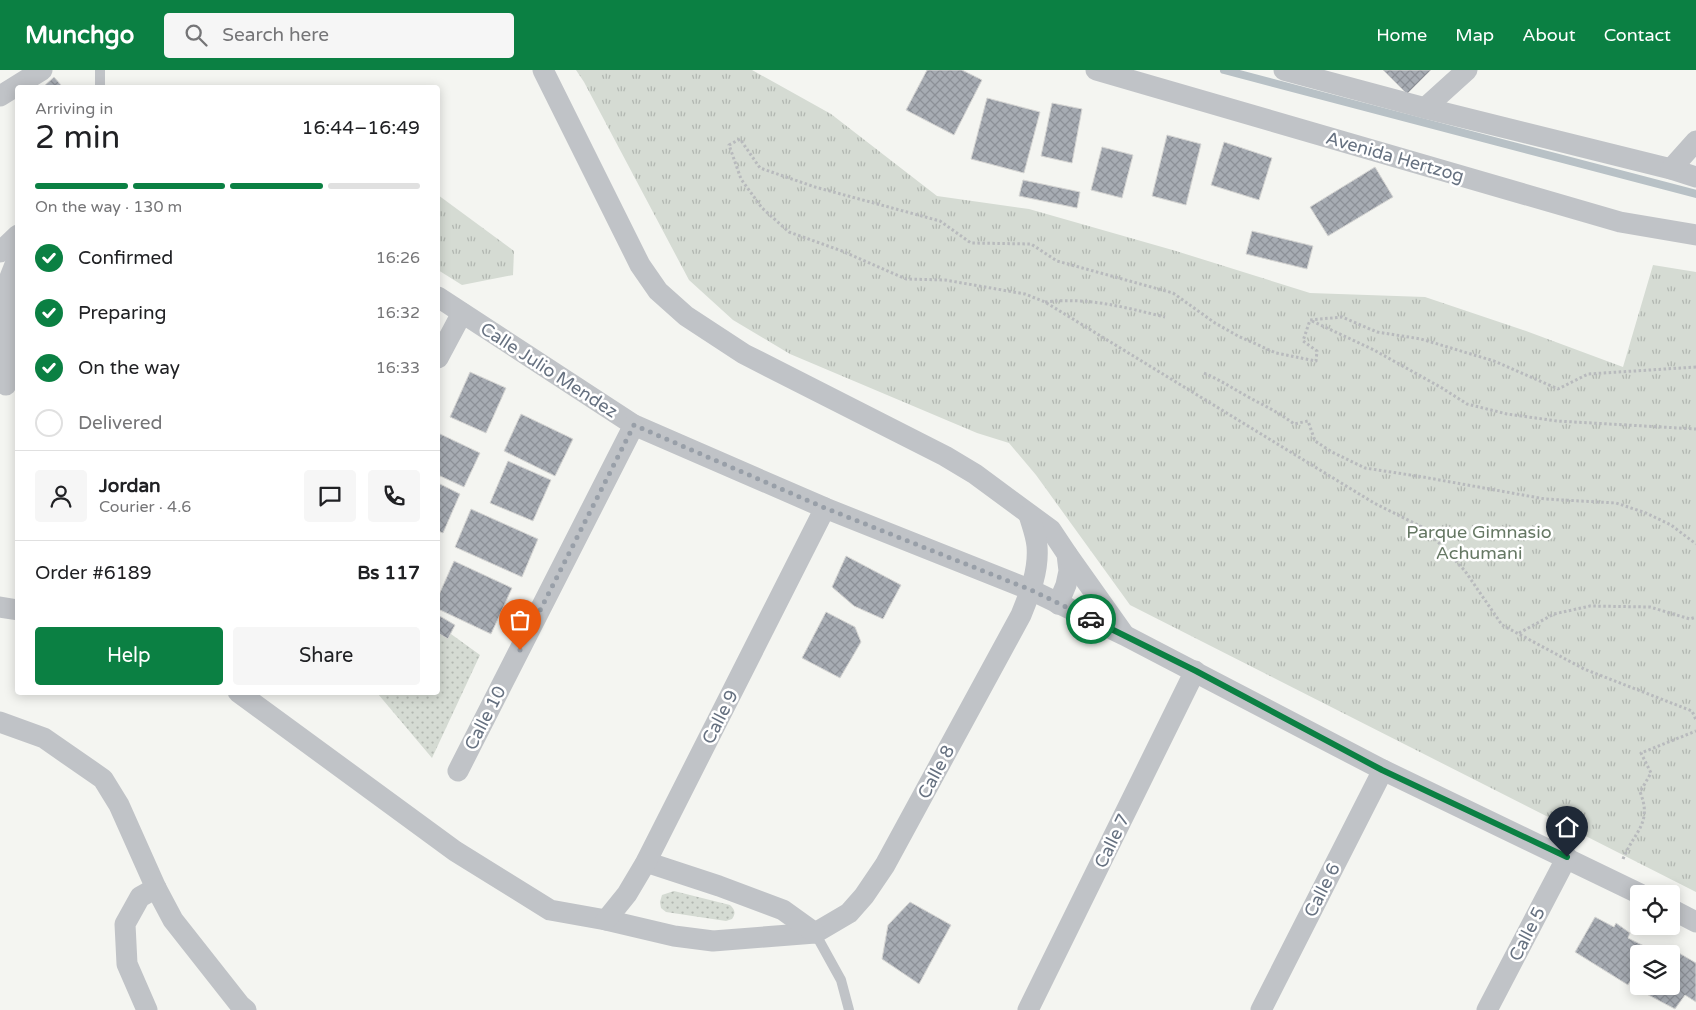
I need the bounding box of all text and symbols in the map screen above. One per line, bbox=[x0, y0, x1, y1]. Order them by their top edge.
search box bbox=[164, 13, 514, 58]
text: Munchgo bbox=[25, 21, 134, 50]
icon: search bbox=[182, 21, 210, 49]
text: Search here bbox=[222, 24, 329, 46]
text: Home bbox=[1376, 24, 1427, 46]
text: Map bbox=[1455, 24, 1494, 46]
text: About bbox=[1522, 24, 1576, 46]
text: Contact bbox=[1604, 24, 1671, 46]
text: Arriving in bbox=[35, 99, 113, 119]
text: 16:44–16:49 bbox=[301, 117, 420, 139]
text: 2 min bbox=[35, 119, 120, 157]
street label: Avenida Hertzog bbox=[1323, 127, 1467, 187]
text: On the way · 130 m bbox=[35, 197, 182, 217]
icon: check bbox=[35, 244, 63, 272]
text: Confirmed bbox=[78, 247, 173, 269]
text: 16:26 bbox=[376, 248, 420, 268]
icon: check bbox=[35, 299, 63, 327]
text: Preparing bbox=[78, 302, 167, 324]
text: 16:32 bbox=[376, 303, 420, 323]
street label: Calle Julio Mendez bbox=[476, 317, 622, 423]
icon: check bbox=[35, 354, 63, 382]
text: On the way bbox=[78, 357, 180, 379]
text: 16:33 bbox=[376, 358, 420, 378]
text: Delivered bbox=[78, 412, 163, 434]
button: person bbox=[35, 470, 87, 522]
button: chat bbox=[304, 470, 356, 522]
button: phone bbox=[368, 470, 420, 522]
text: Jordan bbox=[99, 475, 161, 497]
text: Courier · 4.6 bbox=[99, 497, 191, 517]
park label: Parque Gimnasio Achumani bbox=[1406, 521, 1552, 564]
text: Order #6189 bbox=[35, 562, 152, 584]
text: Bs 117 bbox=[357, 562, 420, 584]
courier bbox=[1066, 594, 1116, 644]
pin bbox=[499, 599, 541, 650]
icon: car bbox=[1077, 605, 1105, 633]
icon: bag bbox=[506, 606, 534, 634]
button: Help bbox=[35, 627, 223, 685]
button: Share bbox=[233, 627, 420, 685]
street label: Calle 10 bbox=[460, 682, 510, 754]
street label: Calle 9 bbox=[697, 686, 743, 748]
street label: Calle 8 bbox=[913, 741, 959, 803]
pin bbox=[1546, 806, 1588, 857]
street label: Calle 7 bbox=[1089, 810, 1135, 872]
icon: home bbox=[1553, 813, 1581, 841]
street label: Calle 6 bbox=[1299, 859, 1345, 921]
map controls bbox=[1630, 885, 1680, 995]
button: locate bbox=[1630, 885, 1680, 935]
street label: Calle 5 bbox=[1504, 903, 1550, 965]
button: layers bbox=[1630, 945, 1680, 995]

